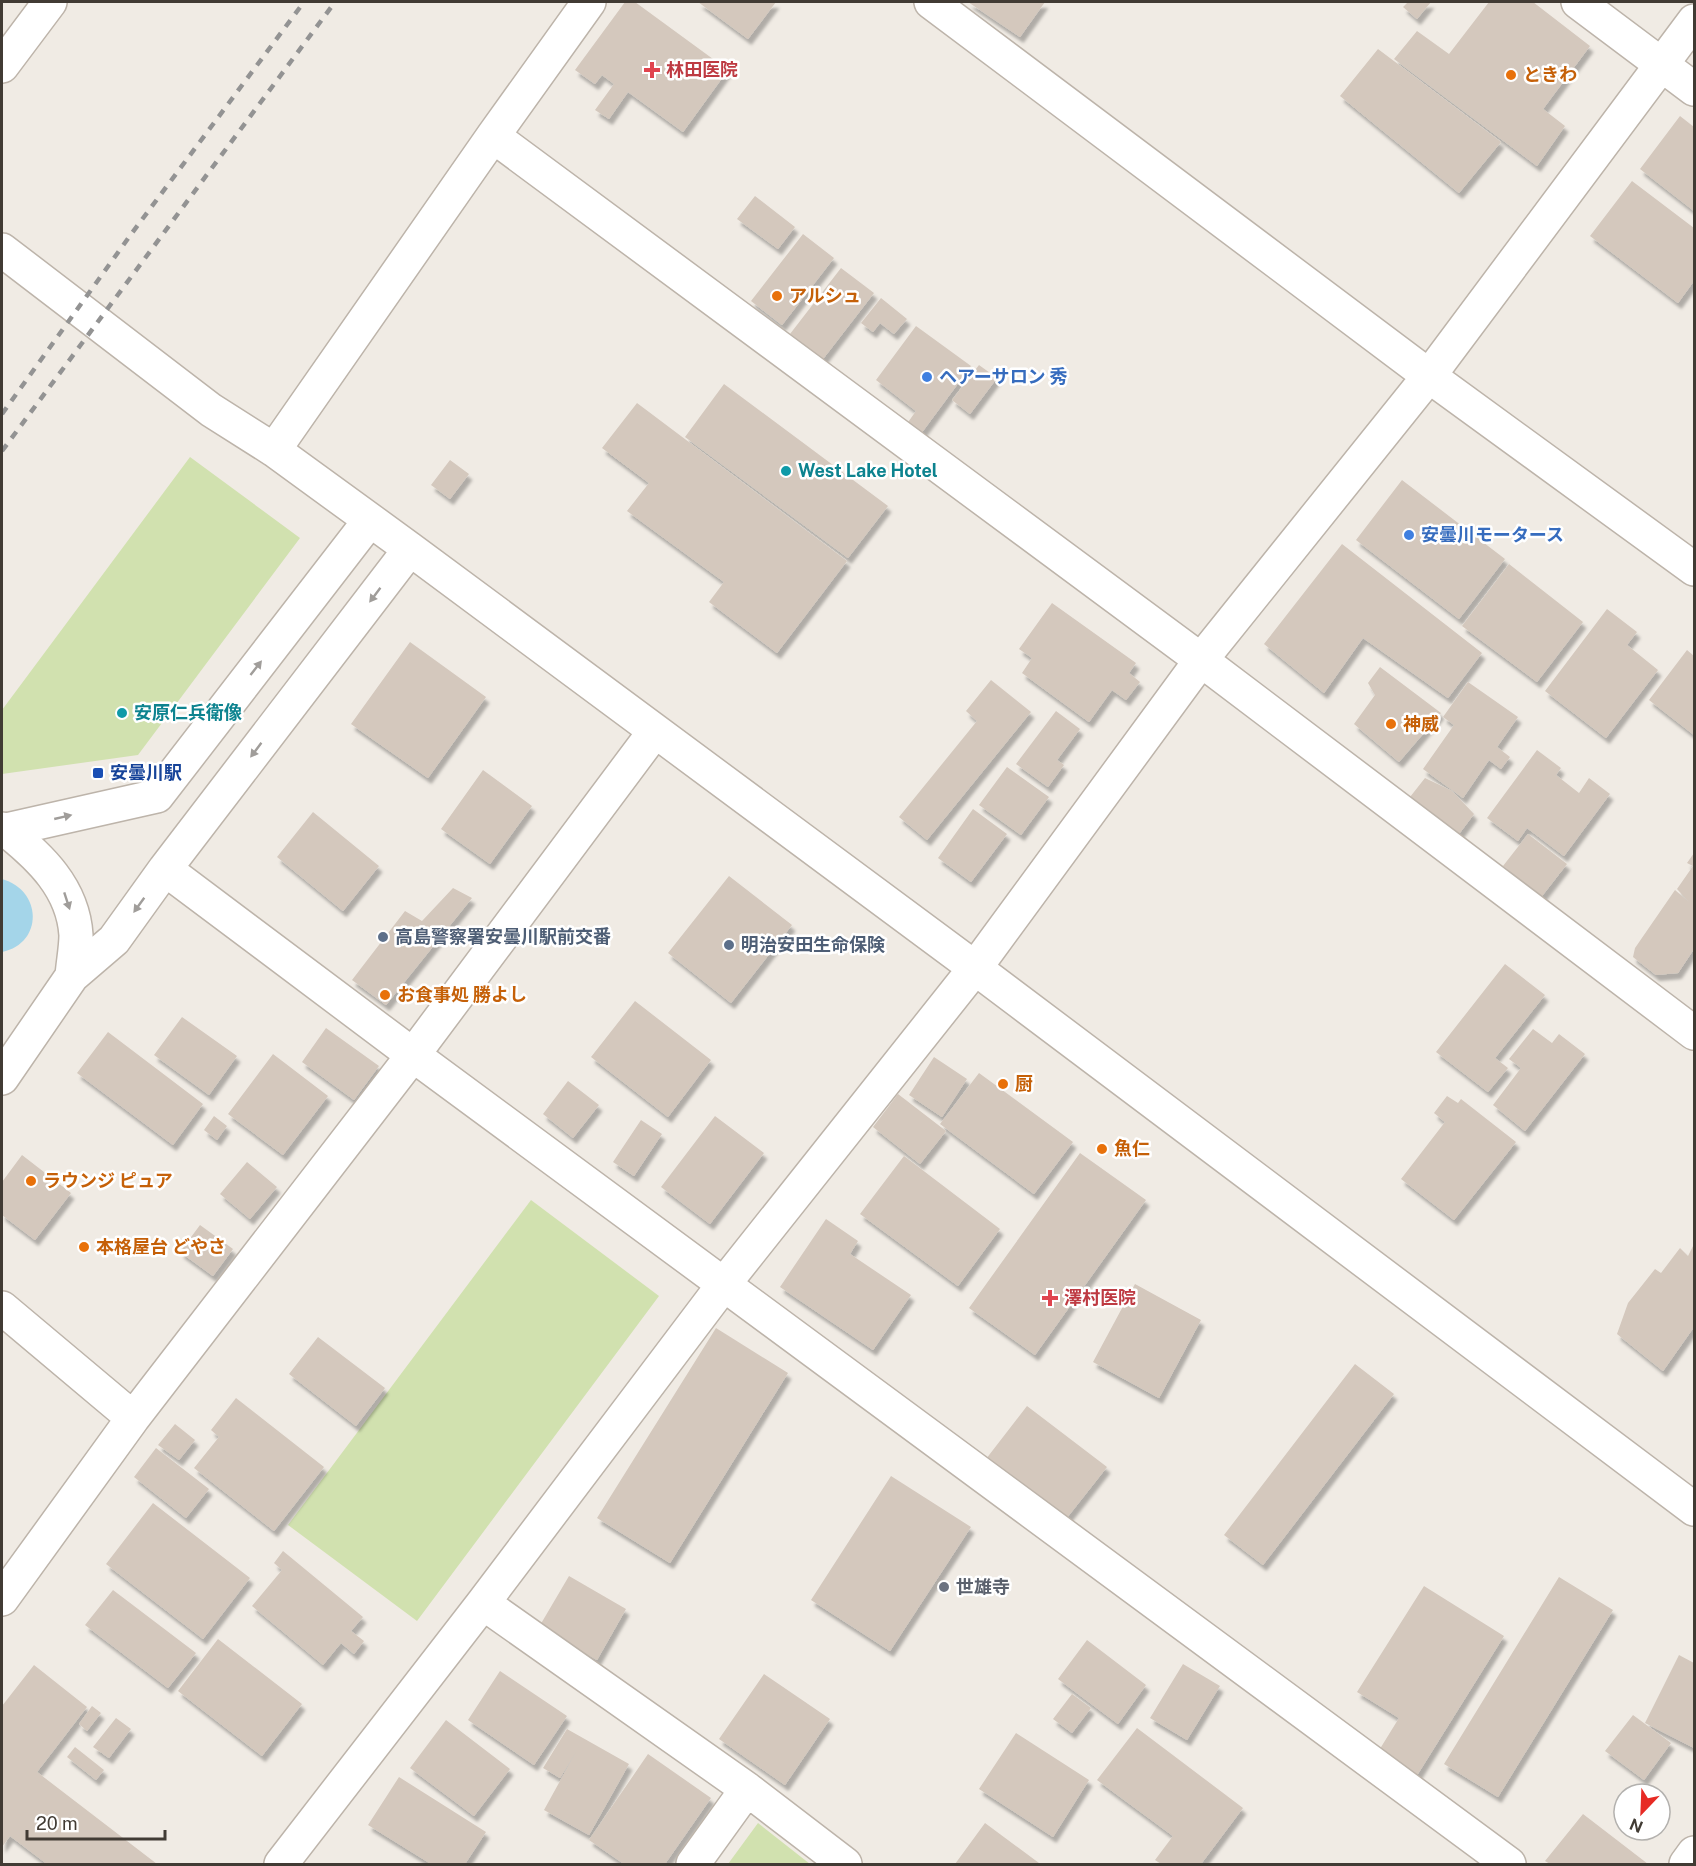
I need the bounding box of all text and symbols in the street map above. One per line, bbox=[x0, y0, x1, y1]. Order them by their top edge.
place label: 林田医院 bbox=[666, 59, 738, 80]
marker: 林田医院 bbox=[643, 61, 661, 79]
place label: ときわ bbox=[1523, 64, 1577, 85]
marker: ときわ bbox=[1504, 68, 1518, 82]
place label: アルシュ bbox=[789, 285, 861, 306]
marker: アルシュ bbox=[770, 289, 784, 303]
place label: ヘアーサロン 秀 bbox=[939, 366, 1068, 387]
marker: ヘアーサロン 秀 bbox=[920, 370, 934, 384]
place label: West Lake Hotel bbox=[798, 460, 938, 481]
marker: West Lake Hotel bbox=[779, 464, 793, 478]
place label: 安曇川モータース bbox=[1421, 524, 1564, 545]
marker: 安曇川モータース bbox=[1402, 528, 1416, 542]
one-way arrow bbox=[368, 587, 381, 603]
one-way arrow bbox=[249, 660, 262, 676]
place label: 安原仁兵衛像 bbox=[134, 702, 242, 723]
marker: 安原仁兵衛像 bbox=[115, 706, 129, 720]
place label: 神威 bbox=[1403, 713, 1439, 734]
marker: 神威 bbox=[1384, 717, 1398, 731]
one-way arrow bbox=[250, 742, 263, 758]
place label: 安曇川駅 bbox=[110, 762, 182, 783]
marker: 安曇川駅 bbox=[91, 766, 105, 780]
one-way arrow bbox=[54, 812, 73, 821]
one-way arrow bbox=[63, 893, 73, 911]
one-way arrow bbox=[133, 898, 145, 913]
place label: 高島警察署安曇川駅前交番 bbox=[395, 926, 611, 947]
marker: 高島警察署安曇川駅前交番 bbox=[376, 930, 390, 944]
place label: 明治安田生命保険 bbox=[741, 934, 885, 955]
marker: 明治安田生命保険 bbox=[722, 938, 736, 952]
place label: お食事処 勝よし bbox=[397, 984, 527, 1005]
marker: お食事処 勝よし bbox=[378, 988, 392, 1002]
place label: 厨 bbox=[1015, 1073, 1033, 1094]
marker: 厨 bbox=[996, 1077, 1010, 1091]
place label: 魚仁 bbox=[1114, 1138, 1150, 1159]
marker: 魚仁 bbox=[1095, 1142, 1109, 1156]
place label: ラウンジ ピュア bbox=[43, 1170, 173, 1191]
marker: ラウンジ ピュア bbox=[24, 1174, 38, 1188]
place label: 本格屋台 どやさ bbox=[96, 1236, 226, 1257]
marker: 本格屋台 どやさ bbox=[77, 1240, 91, 1254]
place label: 澤村医院 bbox=[1064, 1287, 1136, 1308]
marker: 澤村医院 bbox=[1041, 1289, 1059, 1307]
place label: 世雄寺 bbox=[956, 1576, 1010, 1597]
marker: 世雄寺 bbox=[937, 1580, 951, 1594]
north arrow bbox=[1612, 1782, 1672, 1842]
scale bar bbox=[27, 1803, 165, 1841]
text: 20 m bbox=[36, 1813, 78, 1834]
text: N bbox=[1627, 1814, 1646, 1837]

